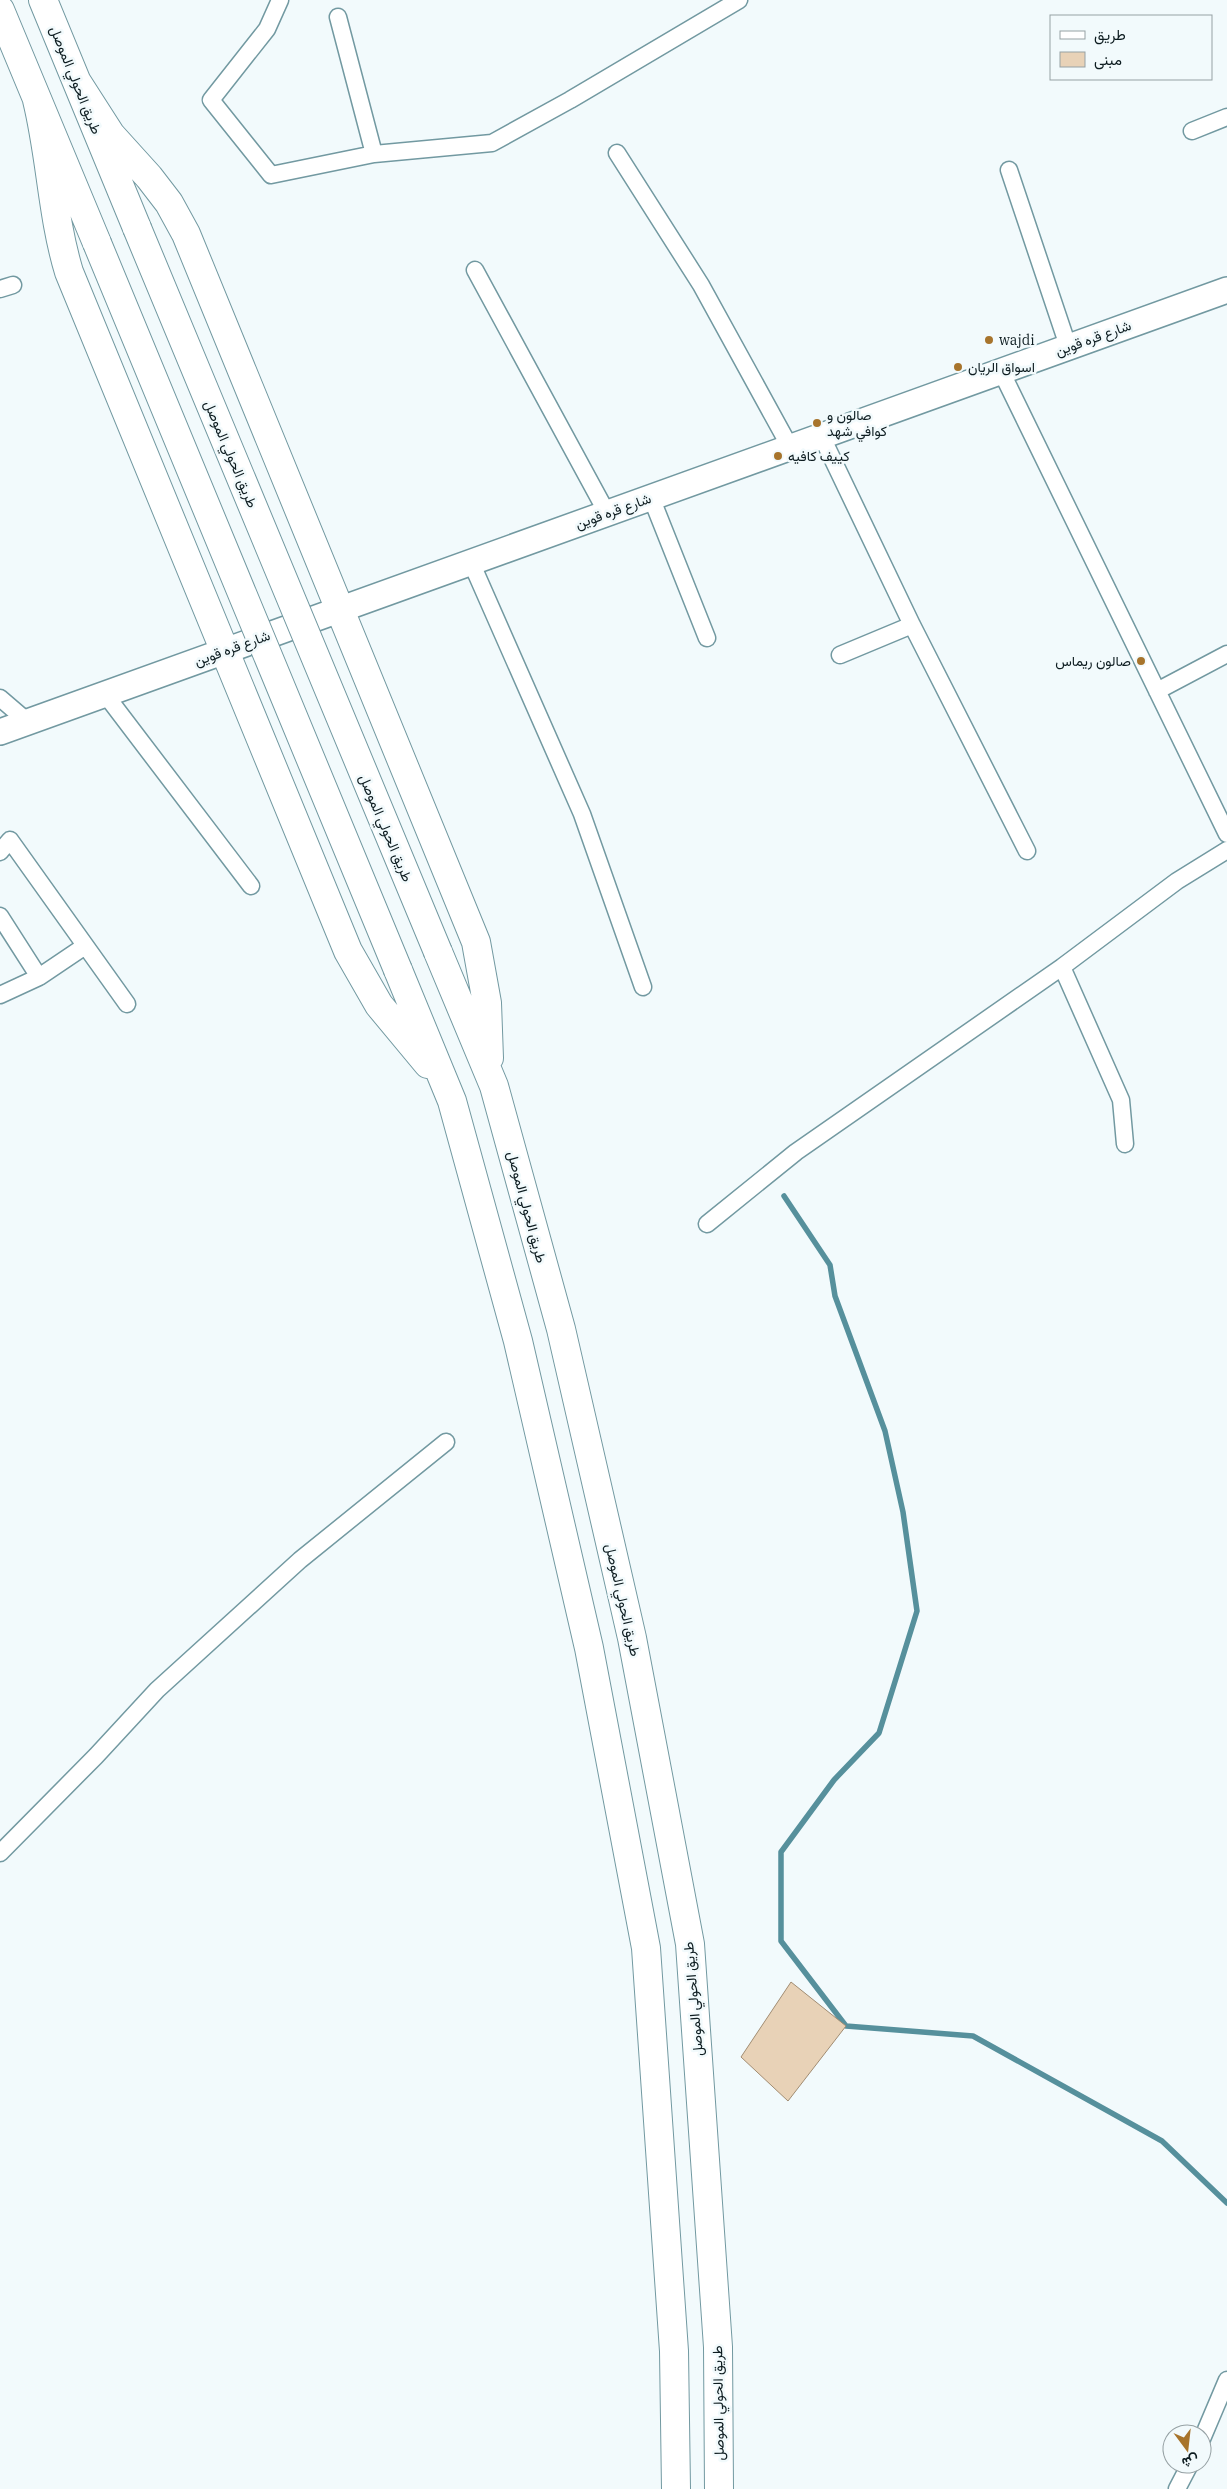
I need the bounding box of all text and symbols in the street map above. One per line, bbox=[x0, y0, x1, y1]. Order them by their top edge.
legend bbox=[1050, 15, 1212, 80]
street label: طريق الحولي الموصل bbox=[43, 23, 106, 138]
text: طريق bbox=[1094, 25, 1126, 45]
text: مبنى bbox=[1094, 50, 1122, 70]
street label: شارع قره قوين bbox=[1053, 316, 1134, 362]
place label: wajdi bbox=[999, 331, 1035, 349]
marker: wajdi bbox=[983, 334, 995, 346]
place label: اسواق الريان bbox=[968, 358, 1035, 376]
marker: اسواق الريان bbox=[952, 361, 964, 373]
street label: طريق الحولي الموصل bbox=[197, 398, 262, 512]
place label: صالون و كوافي شهد bbox=[827, 406, 887, 443]
marker: صالون و كوافي شهد bbox=[811, 417, 823, 429]
place label: كييف كافيه bbox=[788, 447, 850, 465]
marker: كييف كافيه bbox=[772, 450, 784, 462]
street label: شارع قره قوين bbox=[573, 489, 654, 535]
street label: شارع قره قوين bbox=[192, 626, 273, 672]
place label: صالون ريماس bbox=[1055, 652, 1131, 670]
marker: صالون ريماس bbox=[1135, 655, 1147, 667]
street label: طريق الحولي الموصل bbox=[352, 772, 417, 886]
street label: طريق الحولي الموصل bbox=[501, 1149, 551, 1266]
street label: طريق الحولي الموصل bbox=[598, 1542, 645, 1659]
street label: طريق الحولي الموصل bbox=[679, 1941, 710, 2057]
street label: طريق الحولي الموصل bbox=[708, 2345, 731, 2461]
north arrow bbox=[1162, 2424, 1212, 2474]
text: ش bbox=[1180, 2451, 1201, 2472]

